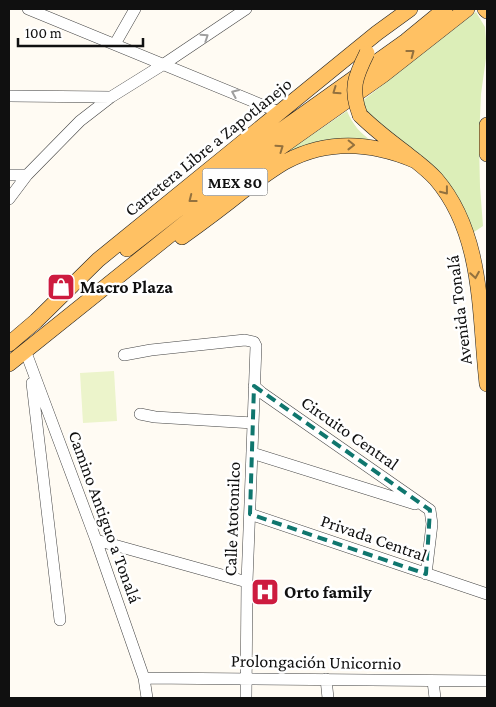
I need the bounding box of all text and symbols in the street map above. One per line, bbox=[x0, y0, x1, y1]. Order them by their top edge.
scale bar bbox=[18, 15, 142, 47]
text: 100 m bbox=[25, 25, 62, 41]
one-way arrow bbox=[200, 33, 209, 43]
one-way arrow bbox=[406, 50, 415, 59]
street label: Carretera Libre a Zapotlanejo bbox=[121, 74, 296, 221]
one-way arrow bbox=[332, 85, 342, 94]
one-way arrow bbox=[231, 89, 239, 99]
one-way arrow bbox=[348, 140, 356, 150]
one-way arrow bbox=[274, 145, 283, 154]
road number: MEX 80 bbox=[202, 168, 268, 196]
one-way arrow bbox=[440, 185, 448, 194]
one-way arrow bbox=[189, 193, 198, 201]
street label: Avenida Tonalá bbox=[442, 254, 476, 366]
one-way arrow bbox=[470, 271, 480, 280]
shop icon: Macro Plaza bbox=[46, 272, 76, 302]
place label: Macro Plaza bbox=[80, 277, 173, 297]
street label: Circuito Central bbox=[297, 392, 403, 474]
street label: Camino Antiguo a Tonalá bbox=[64, 428, 146, 606]
street label: Calle Atotonilco bbox=[220, 461, 244, 577]
street label: Privada Central bbox=[318, 510, 430, 566]
hospital icon: Orto family bbox=[250, 577, 280, 607]
place label: Orto family bbox=[284, 582, 372, 602]
street label: Prolongación Unicornio bbox=[231, 651, 401, 673]

